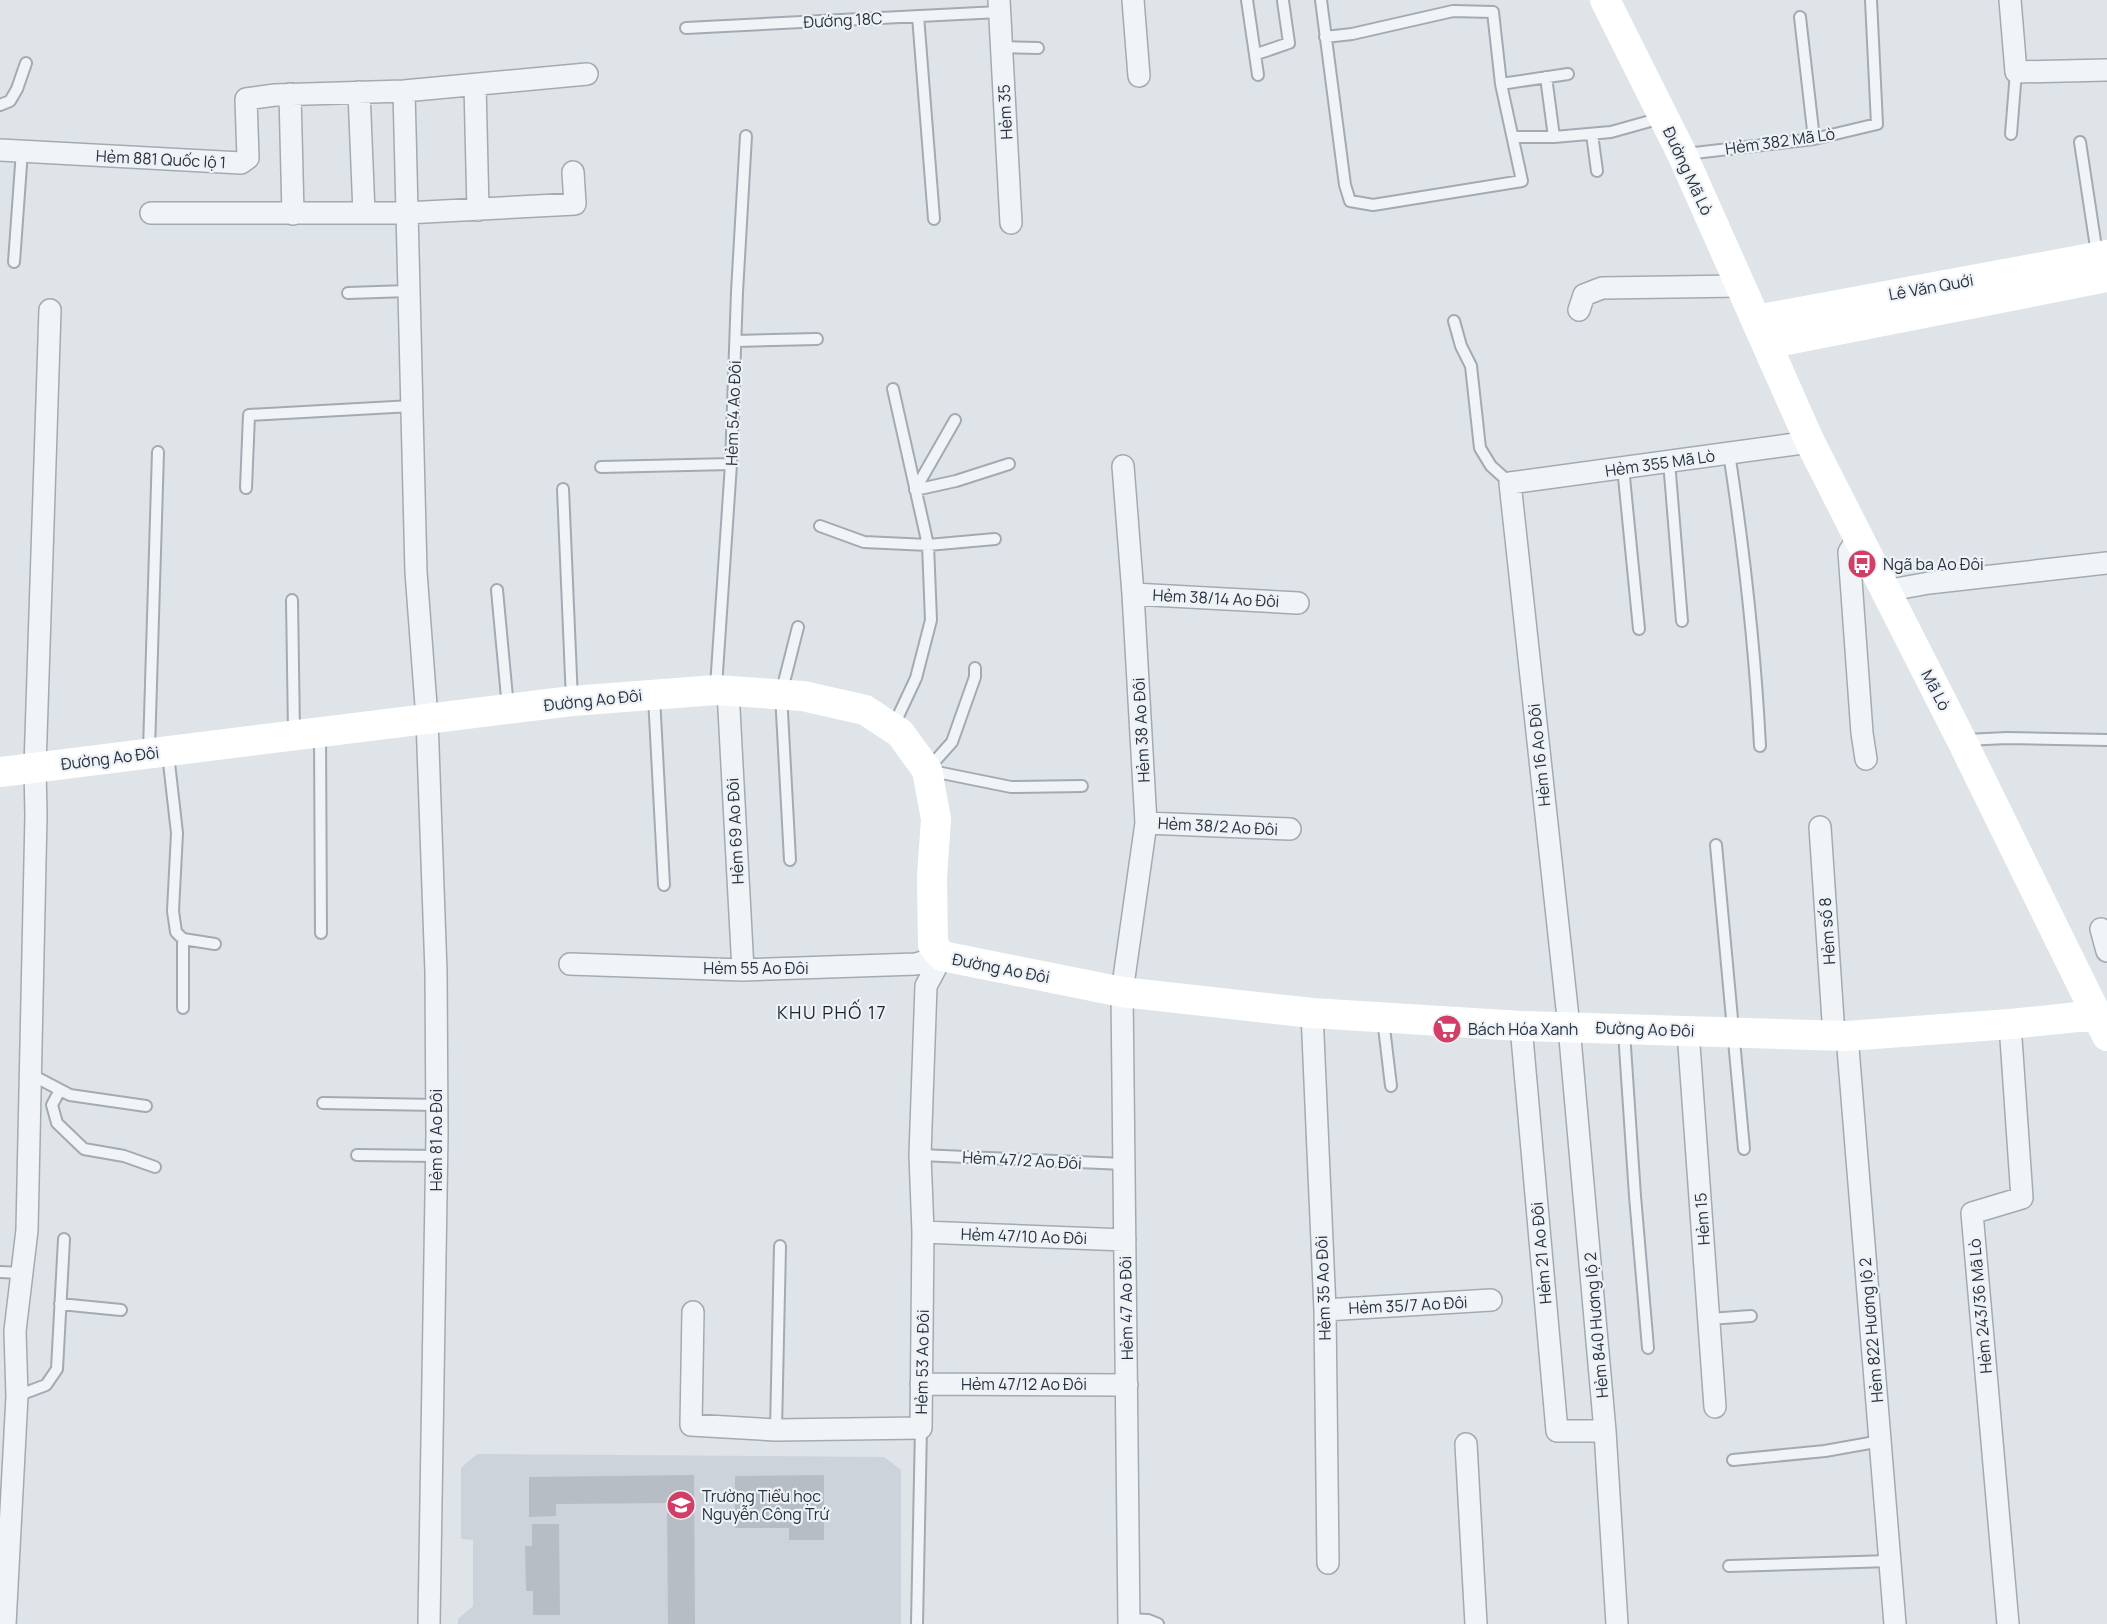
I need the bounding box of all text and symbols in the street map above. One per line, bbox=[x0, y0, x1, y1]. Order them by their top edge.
street label: Đướng 18C bbox=[803, 7, 883, 33]
street label: Hẻm 35 bbox=[993, 84, 1017, 140]
street label: Hẻm 382 Mã Lò bbox=[1724, 122, 1836, 160]
street label: Đường Mã Lò bbox=[1658, 123, 1718, 219]
street label: Hẻm 881 Quốc lộ 1 bbox=[95, 145, 227, 173]
street label: Lê Văn Quới bbox=[1887, 269, 1975, 305]
street label: Hẻm 54 Ao Đôi bbox=[720, 360, 746, 466]
street label: Hẻm 355 Mã Lò bbox=[1604, 444, 1716, 482]
bus stop icon: Ngã ba Ao Đôi bbox=[1846, 548, 1878, 580]
place label: Ngã ba Ao Đôi bbox=[1883, 553, 1984, 575]
street label: Hẻm 38/14 Ao Đôi bbox=[1152, 584, 1280, 612]
street label: Mã Lò bbox=[1916, 666, 1956, 714]
street label: Hẻm 38 Ao Đôi bbox=[1127, 677, 1155, 783]
street label: Đường Ao Đôi bbox=[543, 684, 643, 716]
street label: Hẻm 16 Ao Đôi bbox=[1523, 703, 1555, 807]
street label: Đường Ao Đôi bbox=[60, 741, 160, 775]
street label: Hẻm 69 Ao Đôi bbox=[721, 777, 749, 885]
street label: Hẻm 38/2 Ao Đôi bbox=[1157, 812, 1279, 840]
street label: Hẻm số 8 bbox=[1814, 897, 1840, 965]
street label: Đường Ao Đôi bbox=[950, 948, 1052, 988]
street label: Hẻm 55 Ao Đôi bbox=[703, 957, 809, 979]
district label: KHU PHỐ 17 bbox=[777, 999, 887, 1024]
supermarket icon: Bách Hóa Xanh bbox=[1431, 1013, 1463, 1045]
street label: Đường Ao Đôi bbox=[1595, 1016, 1695, 1042]
place label: Bách Hóa Xanh bbox=[1468, 1018, 1578, 1040]
street label: Hẻm 81 Ao Đôi bbox=[425, 1089, 447, 1191]
street label: Hẻm 47/2 Ao Đôi bbox=[962, 1146, 1082, 1174]
street label: Hẻm 15 bbox=[1689, 1192, 1715, 1246]
street label: Hẻm 21 Ao Đôi bbox=[1526, 1201, 1556, 1305]
street label: Hẻm 47/10 Ao Đôi bbox=[960, 1223, 1088, 1249]
street label: Hẻm 35 Ao Đôi bbox=[1310, 1235, 1336, 1341]
street label: Hẻm 243/36 Mã Lò bbox=[1963, 1238, 1997, 1374]
street label: Hẻm 840 Hương lộ 2 bbox=[1579, 1251, 1613, 1399]
street label: Hẻm 47 Ao Đôi bbox=[1114, 1256, 1138, 1360]
street label: Hẻm 822 Hương lộ 2 bbox=[1854, 1257, 1888, 1403]
street label: Hẻm 35/7 Ao Đôi bbox=[1348, 1291, 1468, 1319]
street label: Hẻm 53 Ao Đôi bbox=[910, 1309, 934, 1415]
street label: Hẻm 47/12 Ao Đôi bbox=[961, 1373, 1087, 1395]
place label: Trường Tiểu học Nguyễn Công Trứ bbox=[702, 1485, 829, 1525]
school or university icon: Trường Tiểu học Nguyễn Công Trứ bbox=[665, 1489, 697, 1521]

